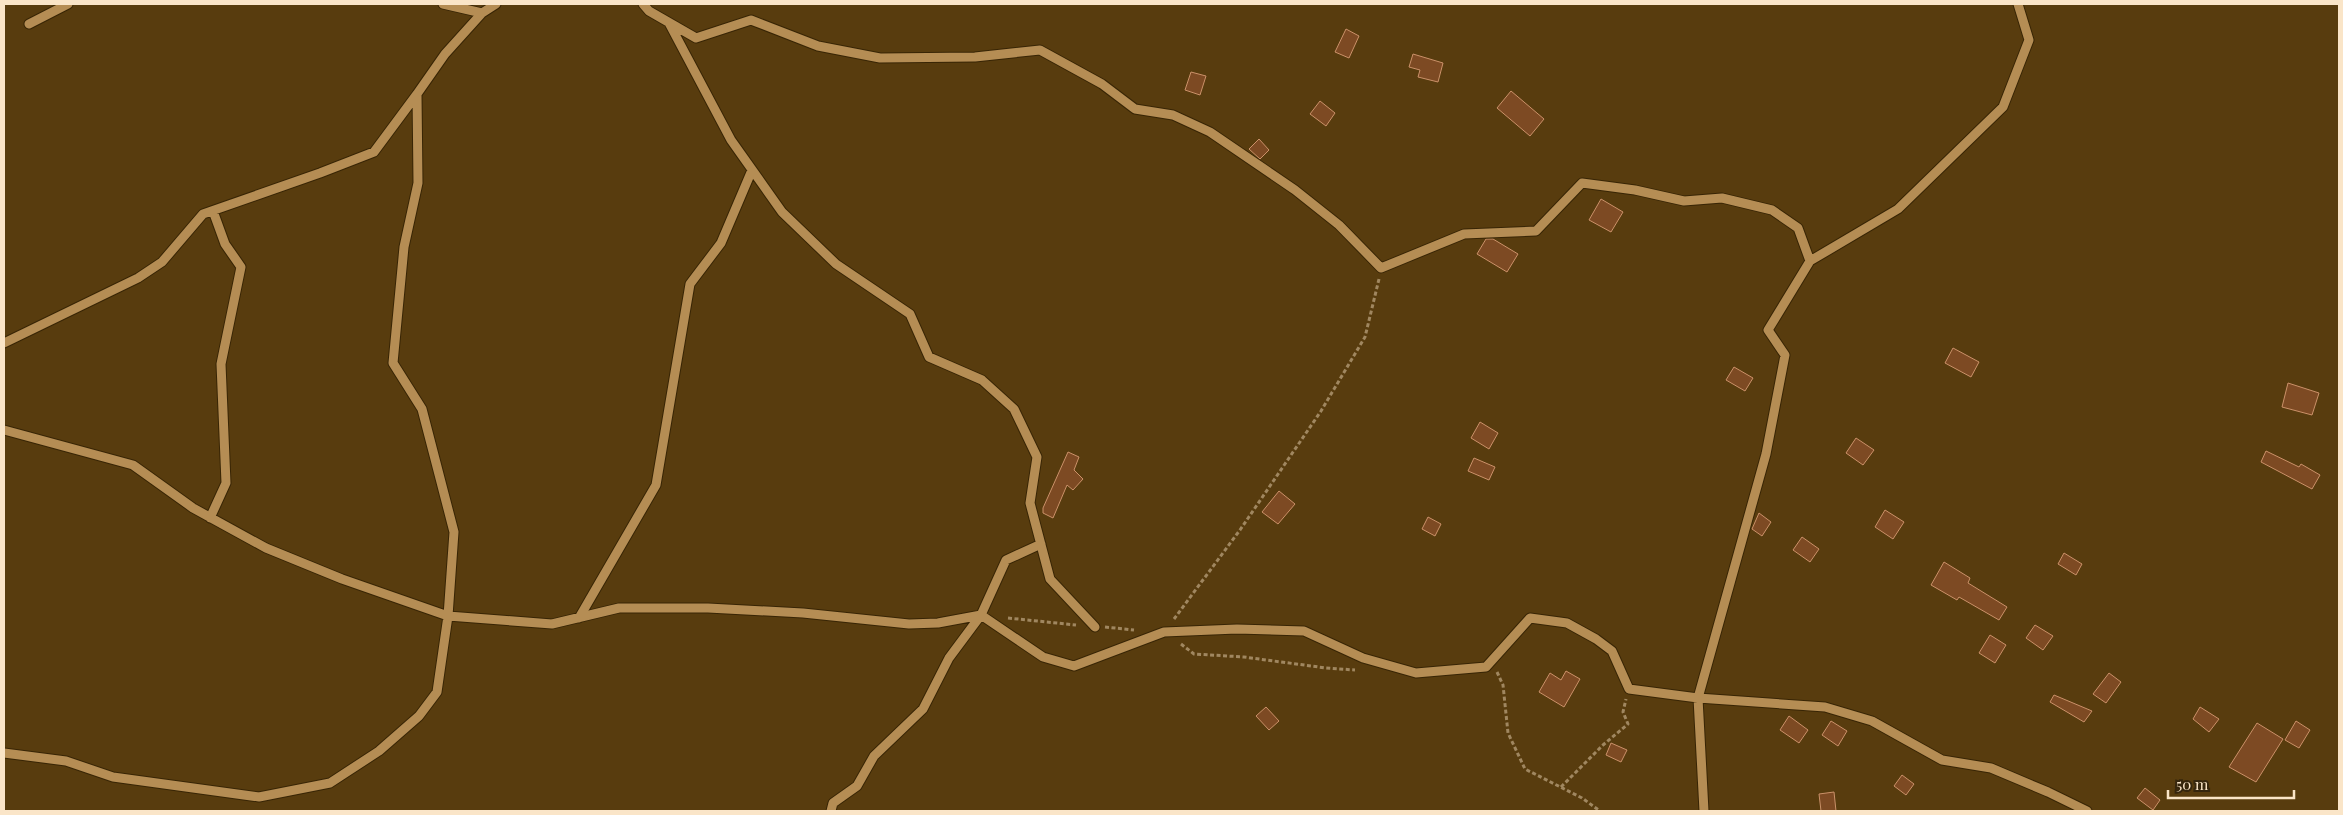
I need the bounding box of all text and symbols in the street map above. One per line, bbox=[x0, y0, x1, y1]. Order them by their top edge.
scale bar bbox=[2168, 768, 2294, 800]
text: 50 m bbox=[2176, 774, 2209, 794]

